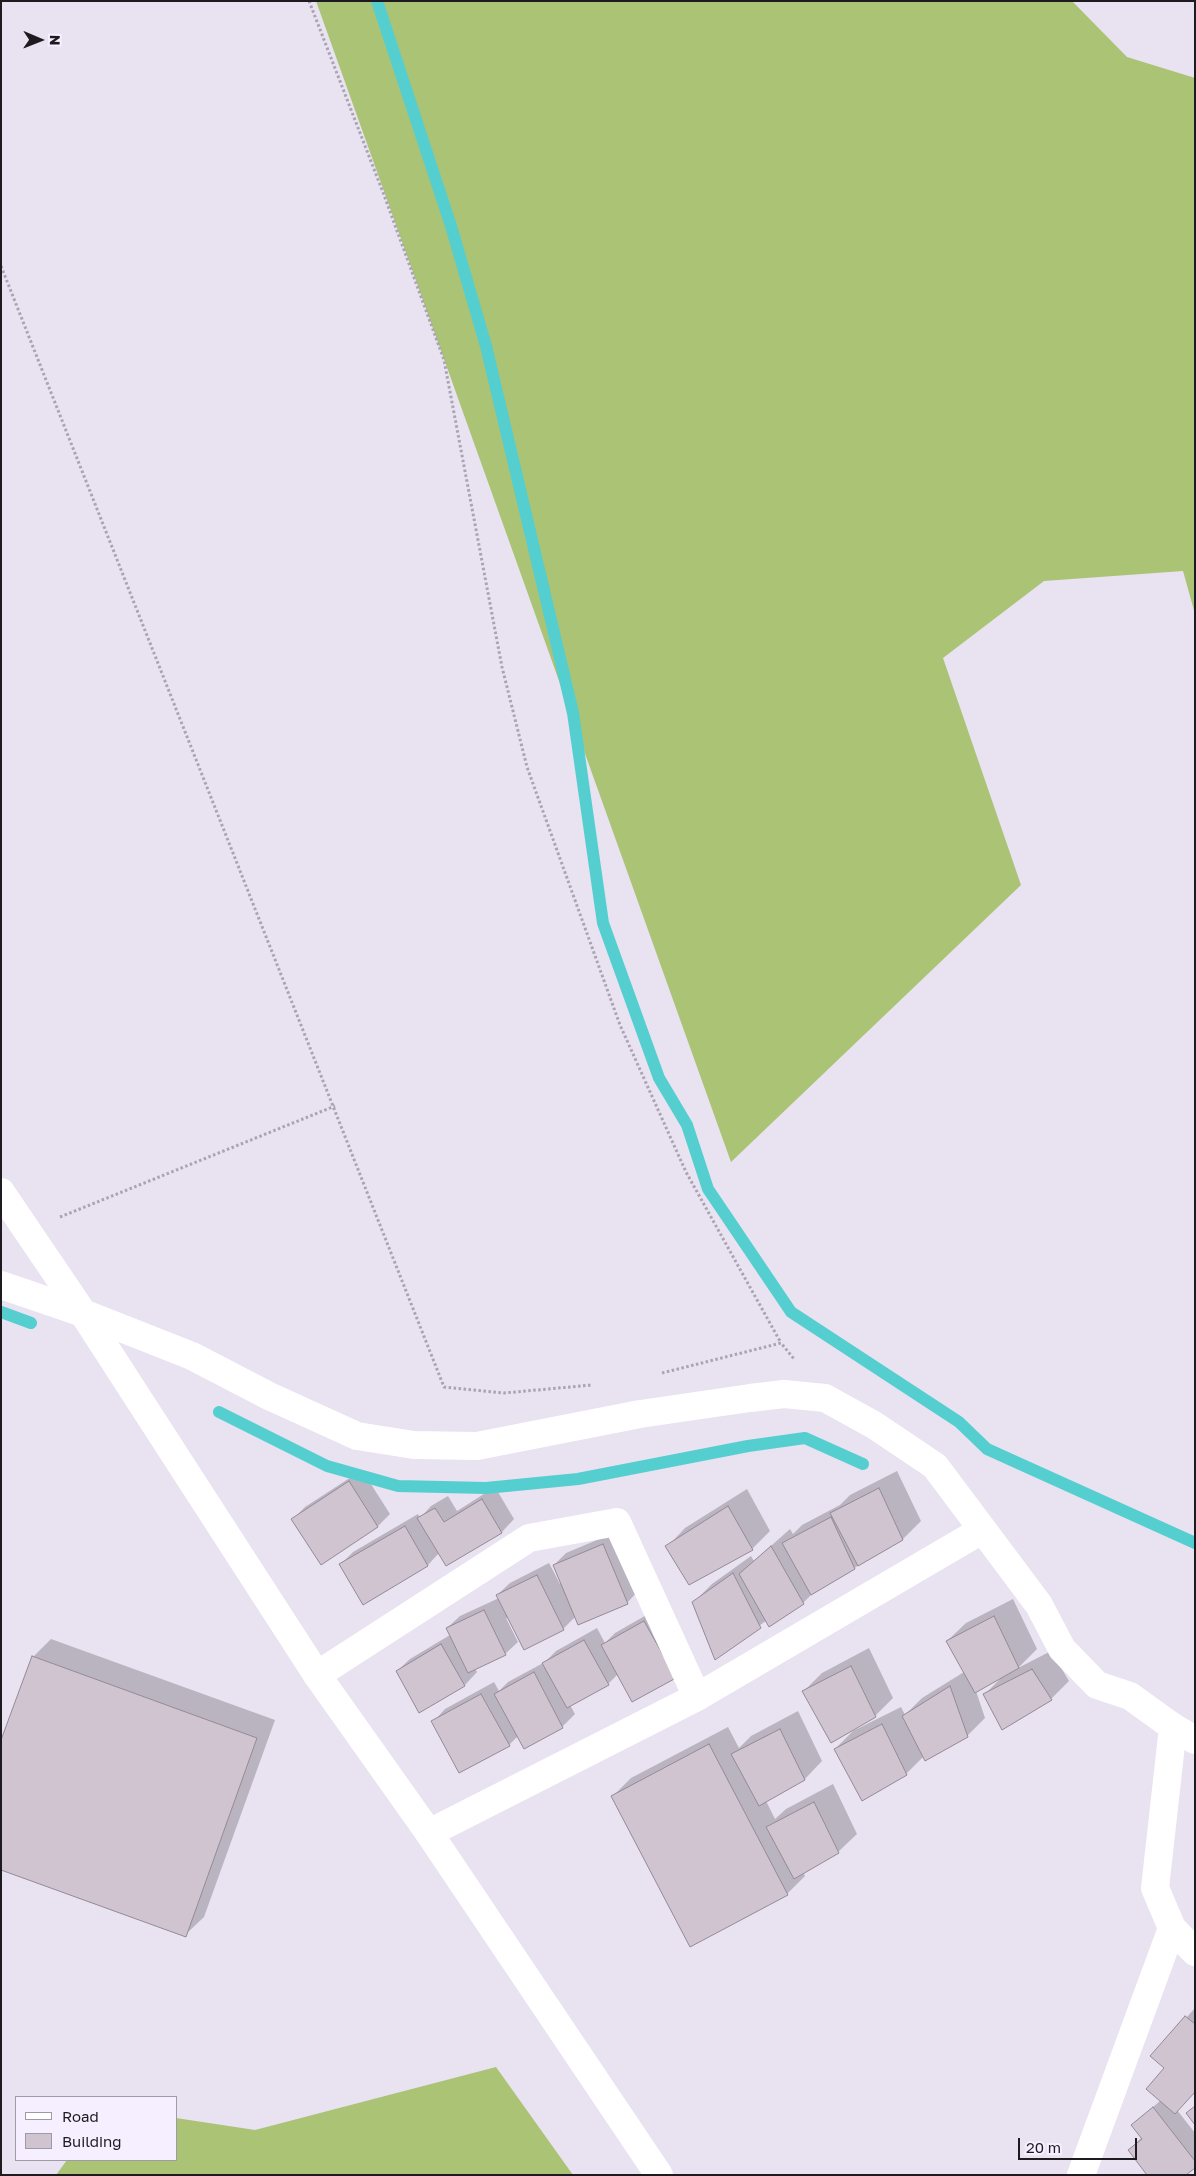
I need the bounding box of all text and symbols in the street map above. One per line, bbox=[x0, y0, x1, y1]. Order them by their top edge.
north arrow bbox=[15, 15, 65, 65]
text: N bbox=[47, 35, 64, 46]
legend bbox=[15, 2096, 178, 2161]
text: Road bbox=[62, 2107, 99, 2125]
scale bar bbox=[1021, 2128, 1140, 2160]
text: Building bbox=[62, 2132, 122, 2150]
text: 20 m bbox=[1026, 2138, 1061, 2156]

